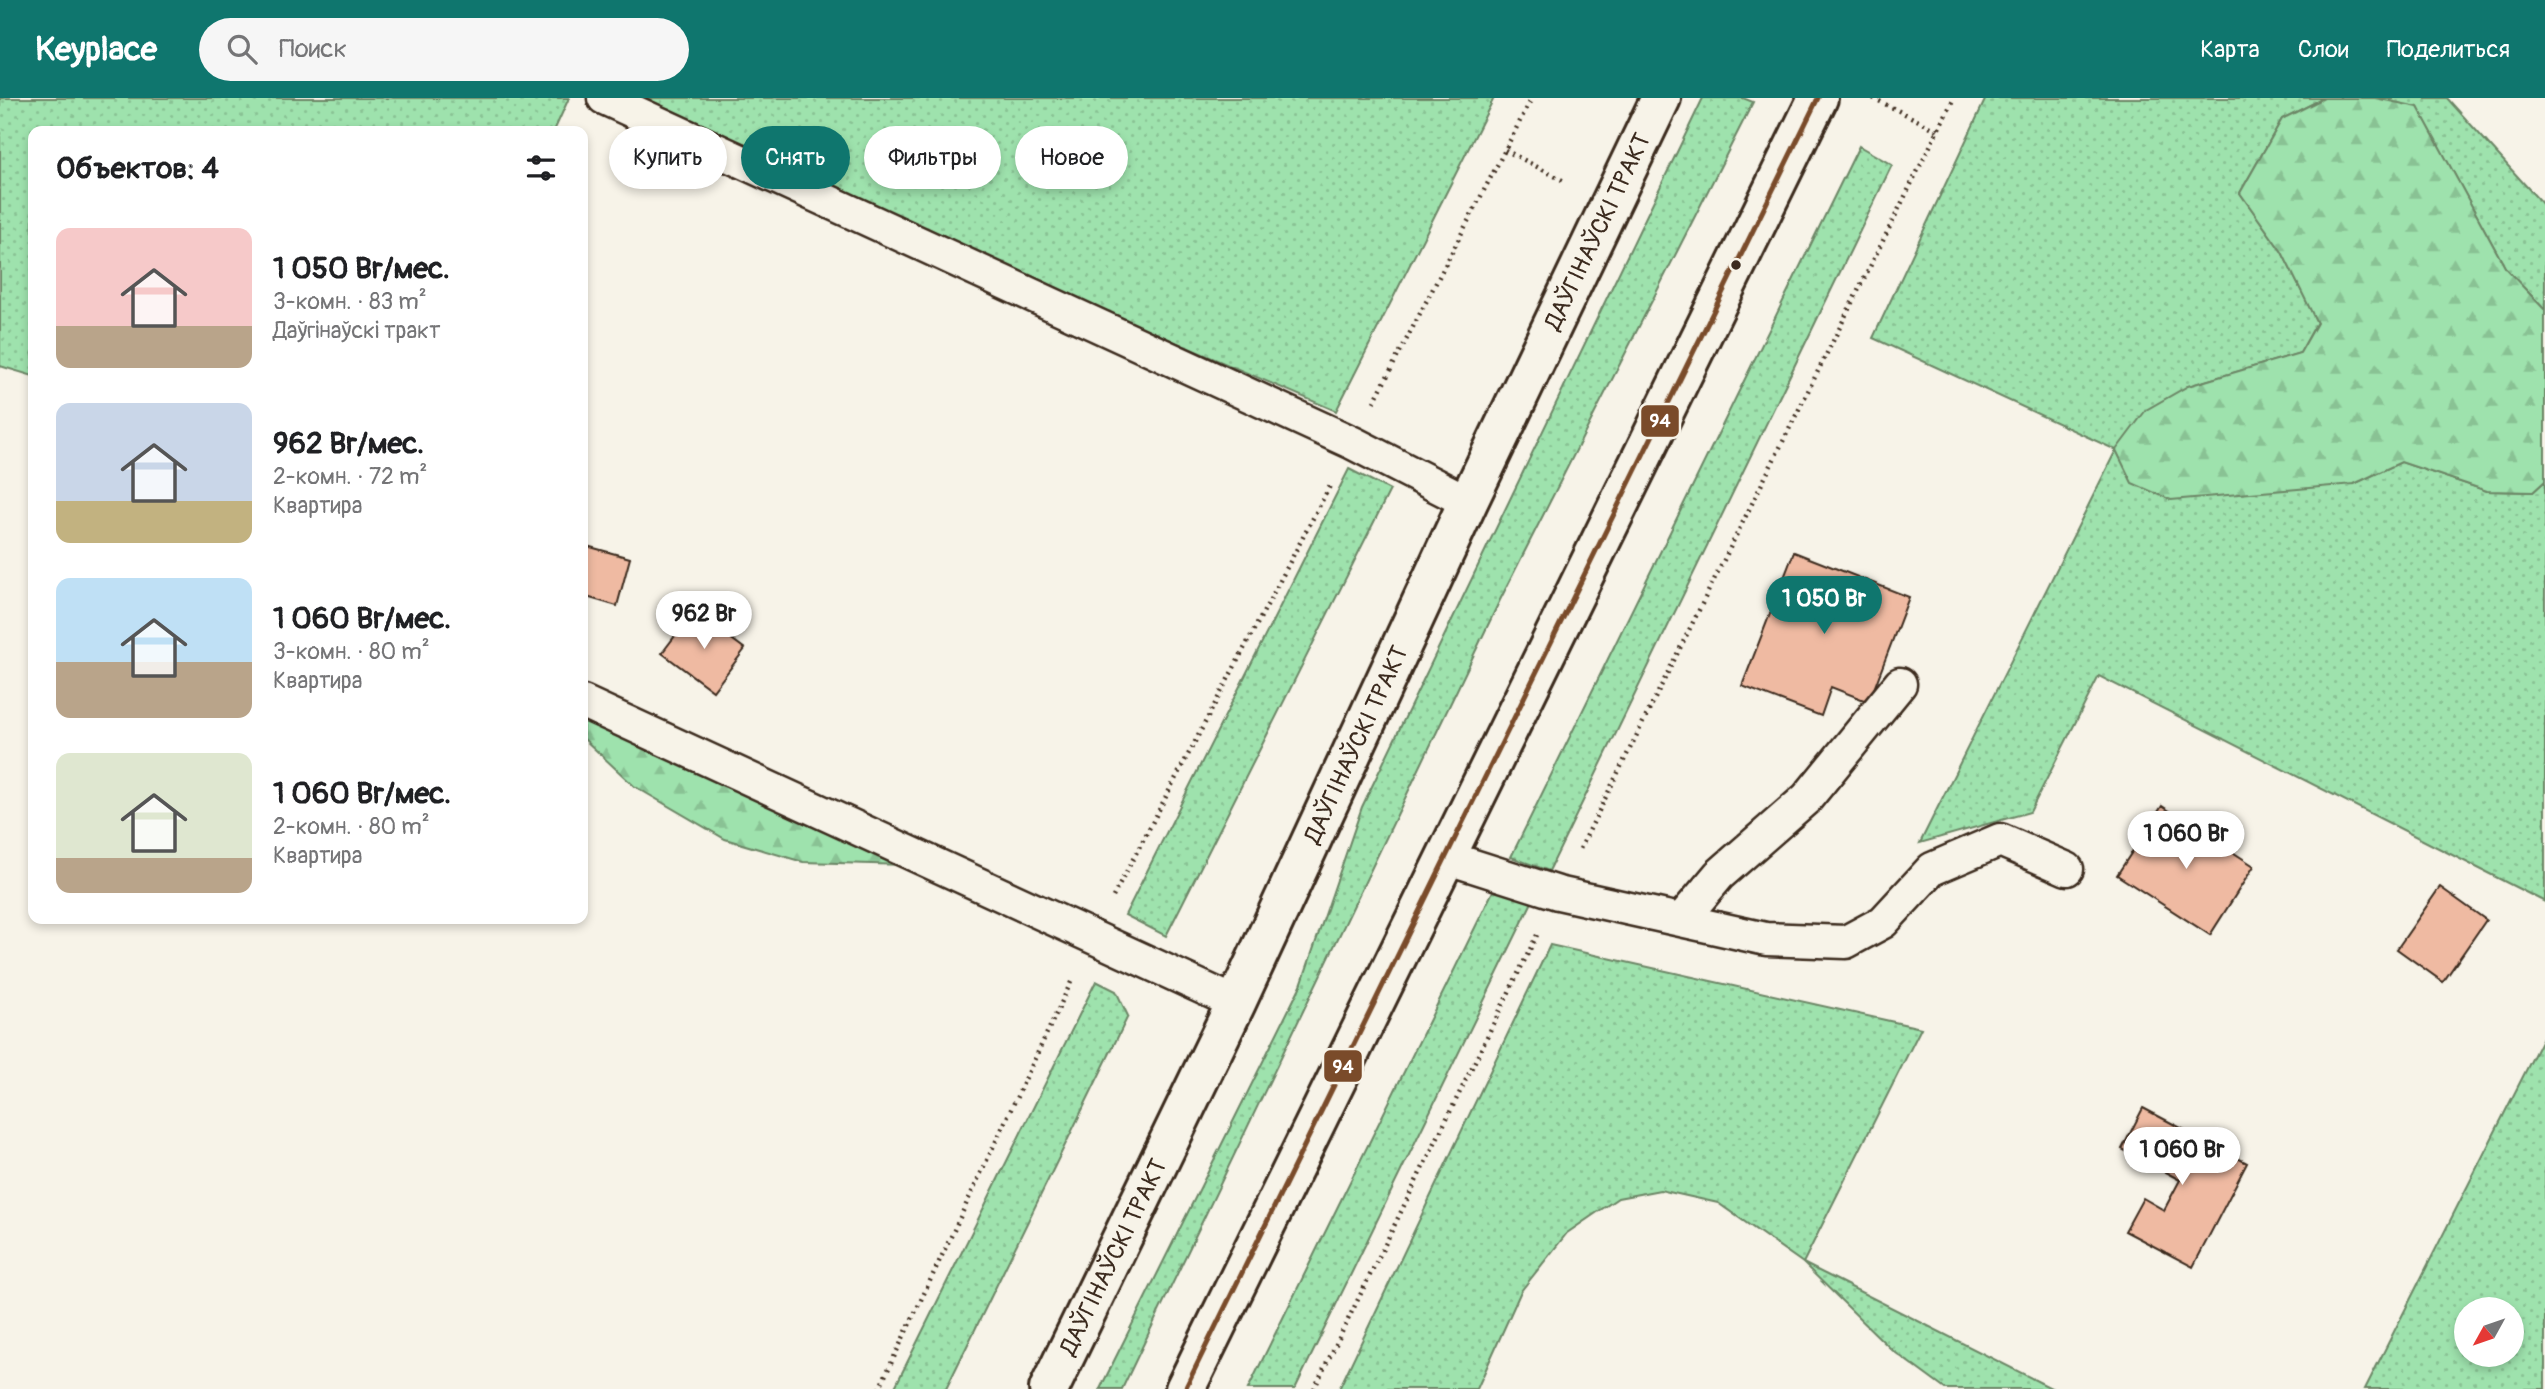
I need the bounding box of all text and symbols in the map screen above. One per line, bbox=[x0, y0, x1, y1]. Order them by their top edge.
search box bbox=[199, 18, 689, 81]
text: Keyplace bbox=[35, 29, 157, 70]
icon: search bbox=[223, 30, 261, 68]
text: Поиск bbox=[279, 33, 347, 65]
text: Карта bbox=[2200, 35, 2260, 64]
text: Слои bbox=[2298, 35, 2349, 64]
text: Поделиться bbox=[2387, 35, 2510, 64]
chip: Купить bbox=[609, 126, 727, 189]
chip: Снять bbox=[741, 126, 850, 189]
chip: Фильтры bbox=[864, 126, 1001, 189]
chip: Новое bbox=[1015, 126, 1128, 189]
street label: ДАЎГІНАЎСКІ ТРАКТ bbox=[1538, 128, 1657, 335]
icon: filters bbox=[522, 149, 560, 187]
text: Объектов: 4 bbox=[56, 150, 219, 187]
text: 1 050 Br/мес. bbox=[273, 250, 450, 287]
icon: home bbox=[112, 256, 196, 340]
unlabelled marker bbox=[1729, 258, 1743, 272]
text: 3-комн. · 83 m² bbox=[273, 287, 427, 316]
text: Даўгінаўскі тракт bbox=[273, 316, 441, 345]
line badge: 94 bbox=[1640, 404, 1680, 438]
text: 94 bbox=[1650, 409, 1670, 433]
text: 962 Br/мес. bbox=[273, 425, 424, 462]
icon: home bbox=[112, 431, 196, 515]
text: 2-комн. · 72 m² bbox=[273, 462, 427, 491]
text: Квартира bbox=[273, 491, 362, 520]
pin: 1 050 Br bbox=[1752, 576, 1896, 636]
text: 1 050 Br bbox=[1782, 584, 1866, 613]
pin: 962 Br bbox=[647, 592, 761, 651]
text: 962 Br bbox=[672, 599, 736, 628]
text: 1 060 Br/мес. bbox=[273, 600, 451, 637]
icon: home bbox=[112, 606, 196, 690]
text: 3-комн. · 80 m² bbox=[273, 637, 430, 666]
street label: ДАЎГІНАЎСКІ ТРАКТ bbox=[1297, 641, 1414, 849]
text: Квартира bbox=[273, 666, 362, 695]
text: 1 060 Br/мес. bbox=[273, 775, 451, 812]
icon: home bbox=[112, 781, 196, 865]
text: 2-комн. · 80 m² bbox=[273, 812, 430, 841]
pin: 1 060 Br bbox=[2114, 812, 2258, 871]
text: 1 060 Br bbox=[2143, 819, 2229, 848]
text: Квартира bbox=[273, 841, 362, 870]
line badge: 94 bbox=[1323, 1049, 1363, 1083]
text: 94 bbox=[1333, 1055, 1353, 1079]
pin: 1 060 Br bbox=[2110, 1128, 2254, 1187]
text: 1 060 Br bbox=[2139, 1135, 2225, 1164]
street label: ДАЎГІНАЎСКІ ТРАКТ bbox=[1053, 1154, 1173, 1360]
north arrow bbox=[2454, 1297, 2524, 1367]
map controls bbox=[2454, 1297, 2524, 1367]

